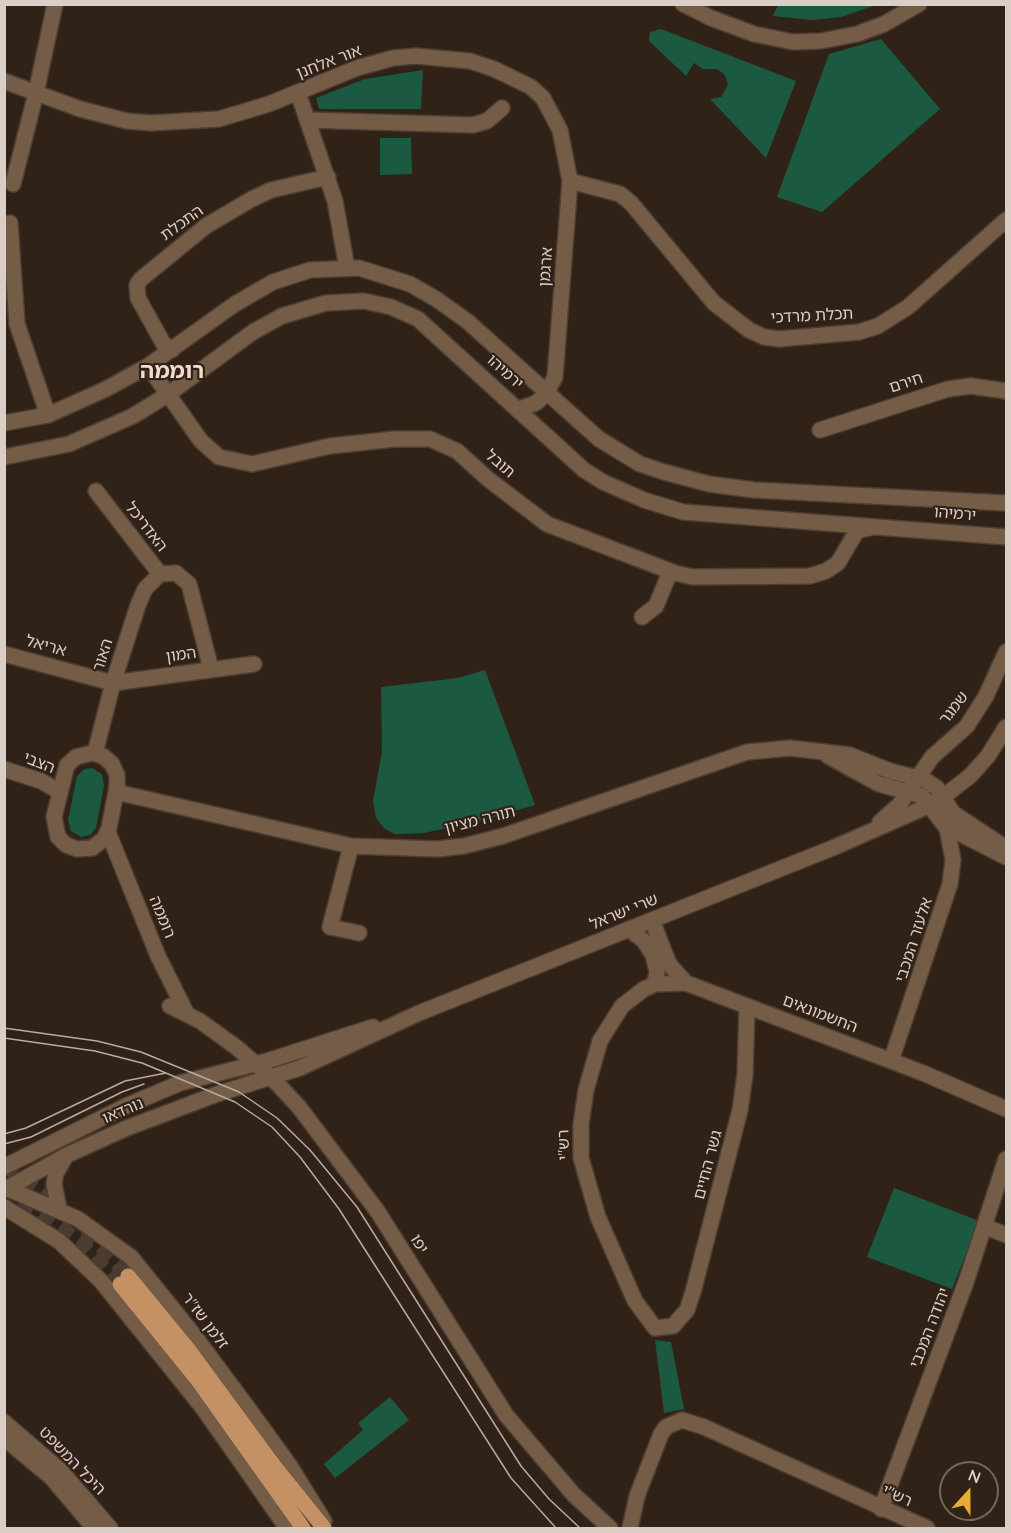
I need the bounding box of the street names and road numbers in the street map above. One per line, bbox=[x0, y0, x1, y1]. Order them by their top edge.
street label: אור אלחנן bbox=[294, 41, 364, 83]
street label: התכלת bbox=[157, 201, 207, 245]
street label: ארגמן bbox=[535, 246, 557, 288]
street label: תכלת מרדכי bbox=[770, 304, 854, 328]
street label: ירמיהו bbox=[483, 351, 527, 393]
street label: חירם bbox=[887, 369, 925, 397]
street label: תובל bbox=[481, 446, 519, 482]
street label: האדריכל bbox=[121, 498, 171, 556]
street label: ירמיהו bbox=[933, 503, 977, 525]
street label: אריאל bbox=[23, 631, 69, 661]
street label: האור bbox=[89, 636, 117, 674]
street label: המון bbox=[164, 643, 198, 667]
street label: שמגר bbox=[935, 688, 973, 728]
street label: הצבי bbox=[20, 748, 58, 778]
street label: תורה מציון bbox=[443, 802, 517, 838]
street label: שרי ישראל bbox=[587, 890, 661, 934]
street label: רוממה bbox=[145, 893, 179, 941]
street label: אלעזר המכבי bbox=[891, 895, 937, 985]
street label: החשמונאים bbox=[780, 991, 860, 1037]
street label: נורדאו bbox=[100, 1094, 146, 1128]
street label: גשר החיים bbox=[690, 1128, 726, 1202]
street label: רש"י bbox=[554, 1129, 574, 1161]
street label: יפו bbox=[406, 1231, 432, 1257]
street label: יהודה המכבי bbox=[906, 1285, 954, 1371]
street label: זלמן שז"ר bbox=[178, 1289, 232, 1353]
street label: היכל המשפט bbox=[35, 1423, 109, 1499]
street label: רש"י bbox=[879, 1481, 915, 1511]

